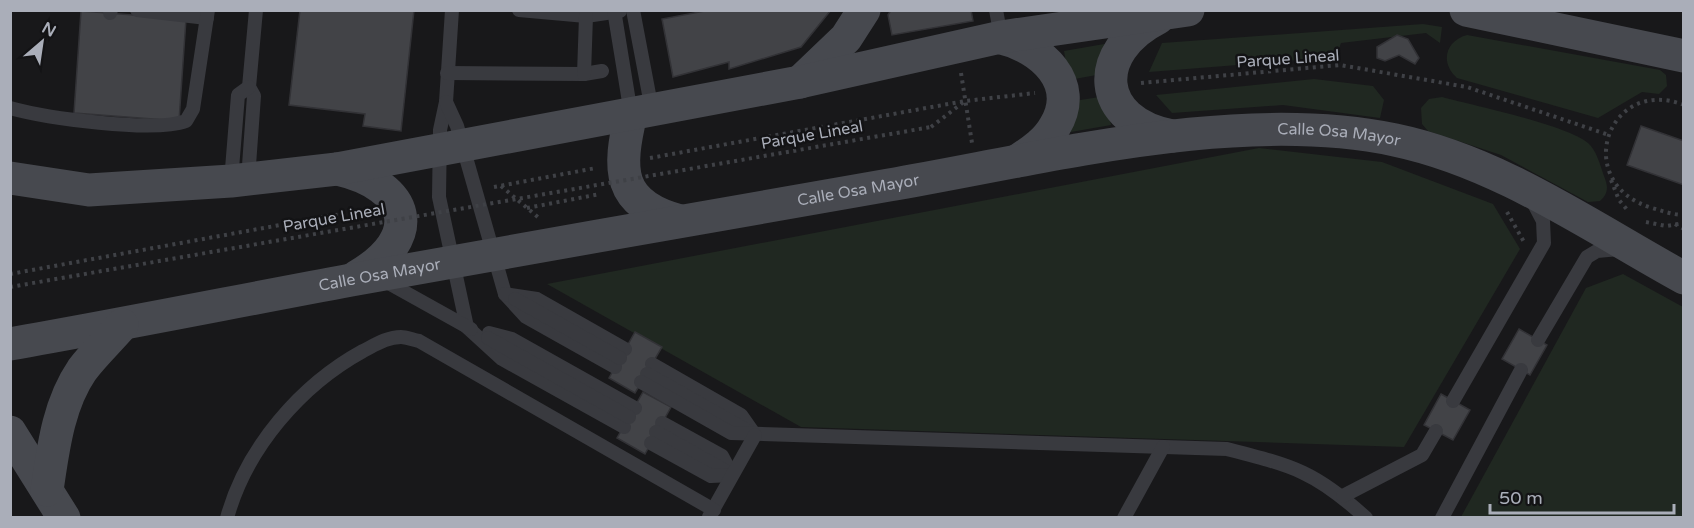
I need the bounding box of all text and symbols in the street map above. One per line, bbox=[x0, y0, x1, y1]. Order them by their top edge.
north arrow bbox=[12, 12, 72, 72]
text: N bbox=[38, 18, 59, 42]
street label: Parque Lineal bbox=[1236, 45, 1340, 73]
street label: Parque Lineal bbox=[759, 116, 865, 154]
street label: Calle Osa Mayor bbox=[1277, 119, 1403, 151]
street label: Calle Osa Mayor bbox=[796, 170, 922, 211]
street label: Parque Lineal bbox=[281, 199, 387, 237]
street label: Calle Osa Mayor bbox=[317, 254, 443, 296]
scale bar bbox=[1490, 477, 1674, 515]
text: 50 m bbox=[1499, 487, 1543, 509]

